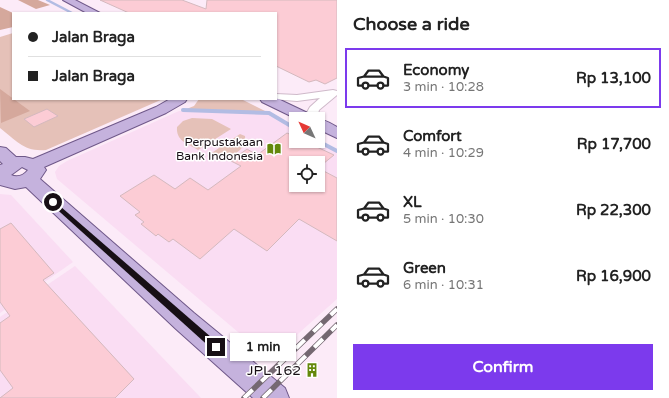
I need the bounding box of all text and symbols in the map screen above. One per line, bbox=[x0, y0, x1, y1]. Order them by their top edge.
text: Choose a ride bbox=[353, 13, 470, 35]
text: Jalan Braga bbox=[52, 28, 135, 46]
icon: car bbox=[355, 60, 391, 96]
text: Economy bbox=[403, 61, 469, 79]
text: Jalan Braga bbox=[52, 67, 135, 85]
text: Rp 13,100 bbox=[576, 69, 651, 87]
text: 3 min · 10:28 bbox=[403, 79, 484, 95]
north arrow bbox=[289, 112, 325, 148]
map controls bbox=[289, 112, 325, 192]
icon: car bbox=[355, 126, 391, 162]
text: Comfort bbox=[403, 127, 462, 145]
place label: Perpustakaan Bank Indonesia bbox=[176, 135, 263, 163]
text: Rp 17,700 bbox=[577, 135, 651, 153]
library icon: Perpustakaan Bank Indonesia bbox=[266, 141, 282, 157]
text: 4 min · 10:29 bbox=[403, 145, 484, 161]
button: locate bbox=[289, 156, 325, 192]
icon: car bbox=[355, 192, 391, 228]
route start bbox=[44, 193, 62, 211]
text: XL bbox=[403, 193, 422, 211]
text: Rp 22,300 bbox=[576, 201, 651, 219]
text: 5 min · 10:30 bbox=[403, 211, 484, 227]
icon: car bbox=[355, 258, 391, 294]
text: Green bbox=[403, 259, 446, 277]
text: Rp 16,900 bbox=[576, 267, 651, 285]
text: 6 min · 10:31 bbox=[403, 277, 484, 293]
callout: 1 min bbox=[230, 333, 296, 361]
route end bbox=[207, 338, 225, 356]
text: 1 min bbox=[246, 339, 280, 355]
button: Confirm bbox=[353, 344, 653, 390]
place label: JPL 162 bbox=[247, 362, 301, 379]
building icon: JPL 162 bbox=[304, 362, 320, 378]

